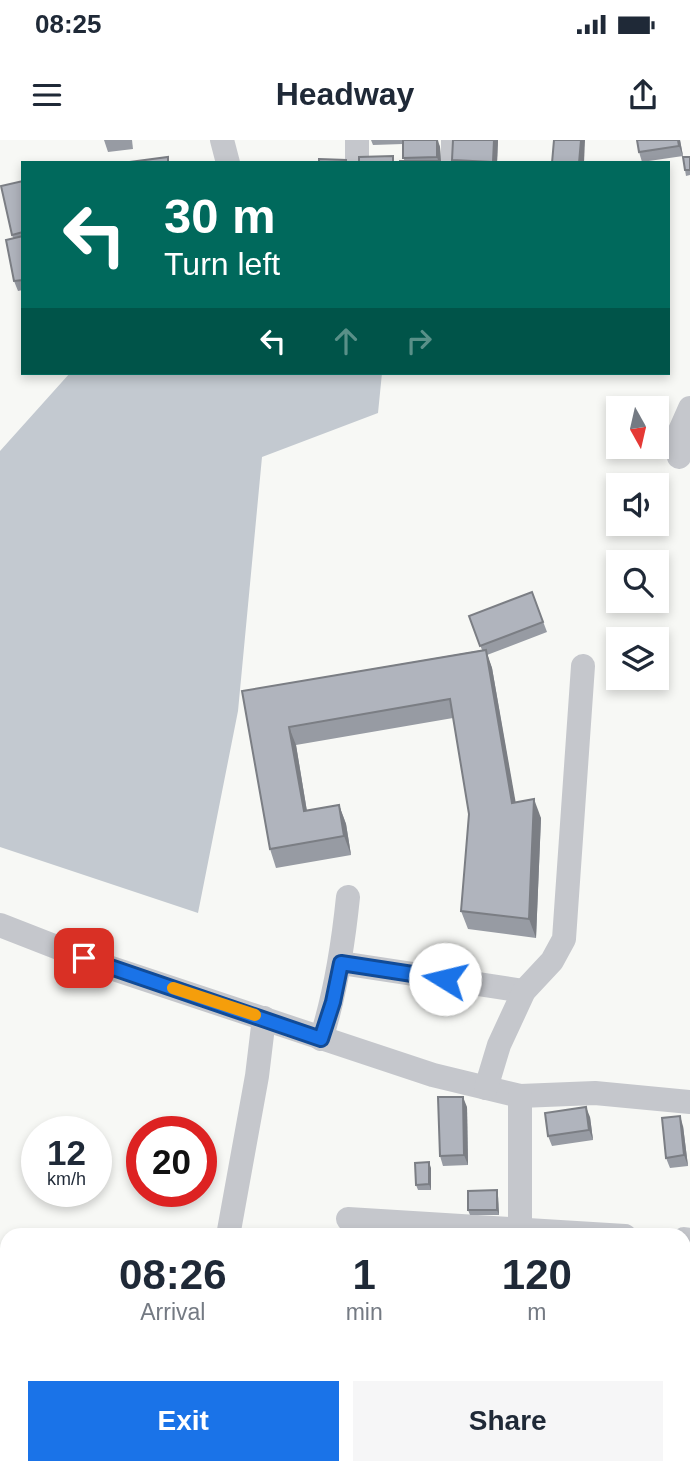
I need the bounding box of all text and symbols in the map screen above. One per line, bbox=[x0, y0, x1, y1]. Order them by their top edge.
text: 08:25 bbox=[35, 9, 102, 39]
icon: menu bbox=[28, 76, 66, 114]
text: Headway bbox=[276, 76, 414, 112]
icon: share bbox=[624, 76, 662, 114]
icon: left bbox=[49, 189, 140, 280]
text: 30 m bbox=[164, 189, 276, 243]
text: Turn left bbox=[164, 246, 280, 282]
icon: left bbox=[254, 322, 292, 360]
icon: ahead bbox=[327, 322, 365, 360]
icon: right bbox=[400, 322, 438, 360]
north arrow bbox=[606, 396, 668, 458]
map controls bbox=[606, 396, 669, 690]
button: sound bbox=[606, 473, 669, 536]
button: search bbox=[606, 550, 669, 613]
button: layers bbox=[606, 627, 669, 690]
pin bbox=[54, 928, 114, 988]
icon: arrive bbox=[65, 939, 103, 977]
position arrow bbox=[408, 942, 482, 1016]
speed limit sign: 20 bbox=[126, 1116, 217, 1207]
text: 12 bbox=[47, 1133, 86, 1172]
text: km/h bbox=[47, 1169, 86, 1189]
text: 08:26 bbox=[119, 1251, 227, 1298]
text: 1 bbox=[352, 1251, 376, 1298]
text: 120 bbox=[502, 1251, 572, 1298]
text: Arrival bbox=[140, 1299, 205, 1325]
text: min bbox=[346, 1299, 383, 1325]
text: m bbox=[527, 1299, 546, 1325]
button: Exit bbox=[28, 1381, 339, 1461]
button: Share bbox=[353, 1381, 663, 1461]

